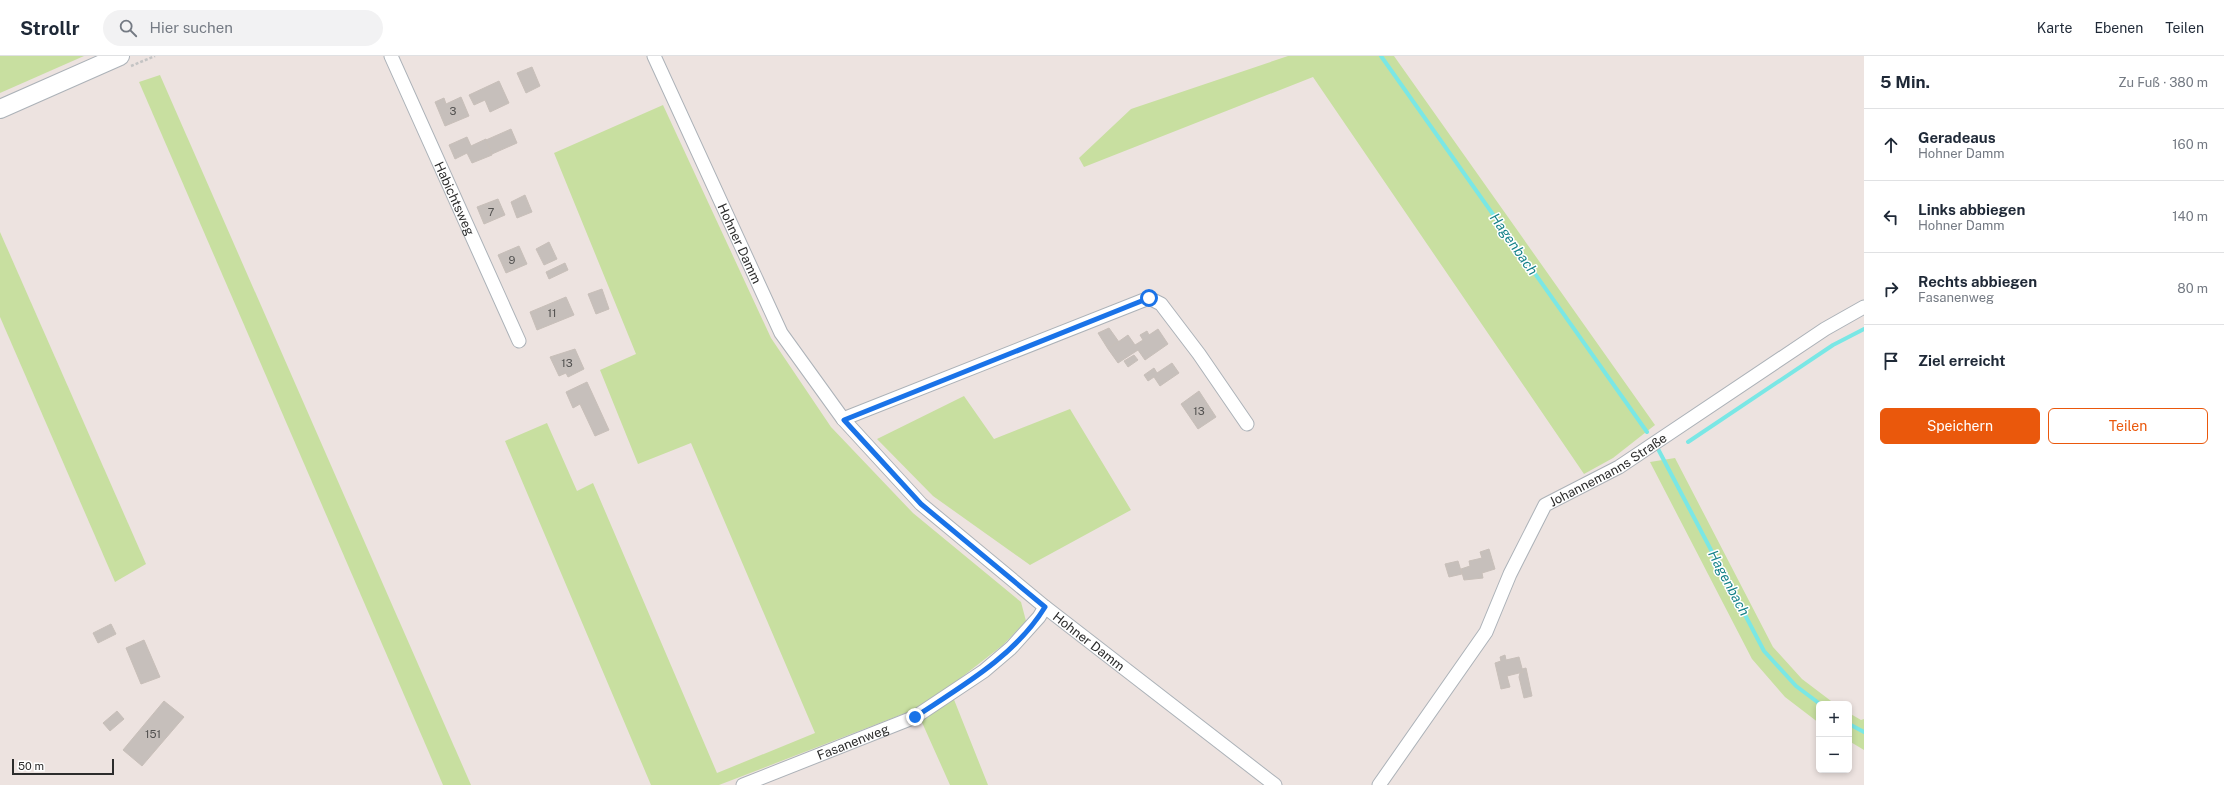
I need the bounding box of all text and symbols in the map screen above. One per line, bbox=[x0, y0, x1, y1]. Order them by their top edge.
search box bbox=[103, 10, 383, 46]
text: Strollr bbox=[20, 17, 79, 39]
icon: search bbox=[117, 17, 139, 39]
text: Hier suchen bbox=[149, 19, 233, 36]
text: Karte bbox=[2037, 20, 2072, 36]
text: Ebenen bbox=[2094, 20, 2143, 36]
text: Teilen bbox=[2165, 20, 2204, 36]
text: 5 Min. bbox=[1880, 72, 1930, 92]
text: Zu Fuß · 380 m bbox=[2118, 75, 2208, 90]
house number: 3 bbox=[450, 105, 457, 117]
text: Geradeaus bbox=[1918, 129, 1996, 146]
icon: ahead bbox=[1880, 134, 1902, 156]
text: 160 m bbox=[2172, 137, 2208, 152]
text: Hohner Damm bbox=[1918, 146, 2005, 161]
street label: Habichtsweg bbox=[432, 159, 478, 238]
street label: Hohner Damm bbox=[715, 201, 765, 286]
text: Links abbiegen bbox=[1918, 201, 2025, 218]
house number: 7 bbox=[488, 206, 495, 218]
icon: left bbox=[1880, 206, 1902, 228]
text: 140 m bbox=[2172, 209, 2208, 224]
water label: Hagenbach bbox=[1487, 210, 1541, 278]
text: Hohner Damm bbox=[1918, 218, 2005, 233]
house number: 9 bbox=[509, 254, 516, 266]
text: Rechts abbiegen bbox=[1918, 273, 2037, 290]
icon: right bbox=[1880, 278, 1902, 300]
text: 80 m bbox=[2177, 281, 2208, 296]
route start bbox=[1140, 289, 1158, 307]
text: Fasanenweg bbox=[1918, 290, 1994, 305]
house number: 11 bbox=[548, 307, 556, 319]
icon: arrive bbox=[1880, 350, 1902, 372]
text: Ziel erreicht bbox=[1918, 352, 2005, 369]
house number: 13 bbox=[561, 357, 573, 369]
house number: 13 bbox=[1193, 405, 1205, 417]
button: Speichern bbox=[1880, 408, 2040, 444]
button: Teilen bbox=[2048, 408, 2208, 444]
street label: Johannemanns Straße bbox=[1546, 430, 1669, 509]
water label: Hagenbach bbox=[1705, 548, 1753, 619]
street label: Hohner Damm bbox=[1050, 609, 1128, 674]
map controls bbox=[1816, 701, 1852, 773]
button: + bbox=[1816, 701, 1852, 737]
route end bbox=[906, 708, 924, 726]
street label: Fasanenweg bbox=[815, 721, 891, 763]
house number: 151 bbox=[145, 728, 161, 740]
button: − bbox=[1816, 737, 1852, 773]
scale bar bbox=[12, 757, 114, 776]
text: 50 m bbox=[18, 760, 44, 772]

